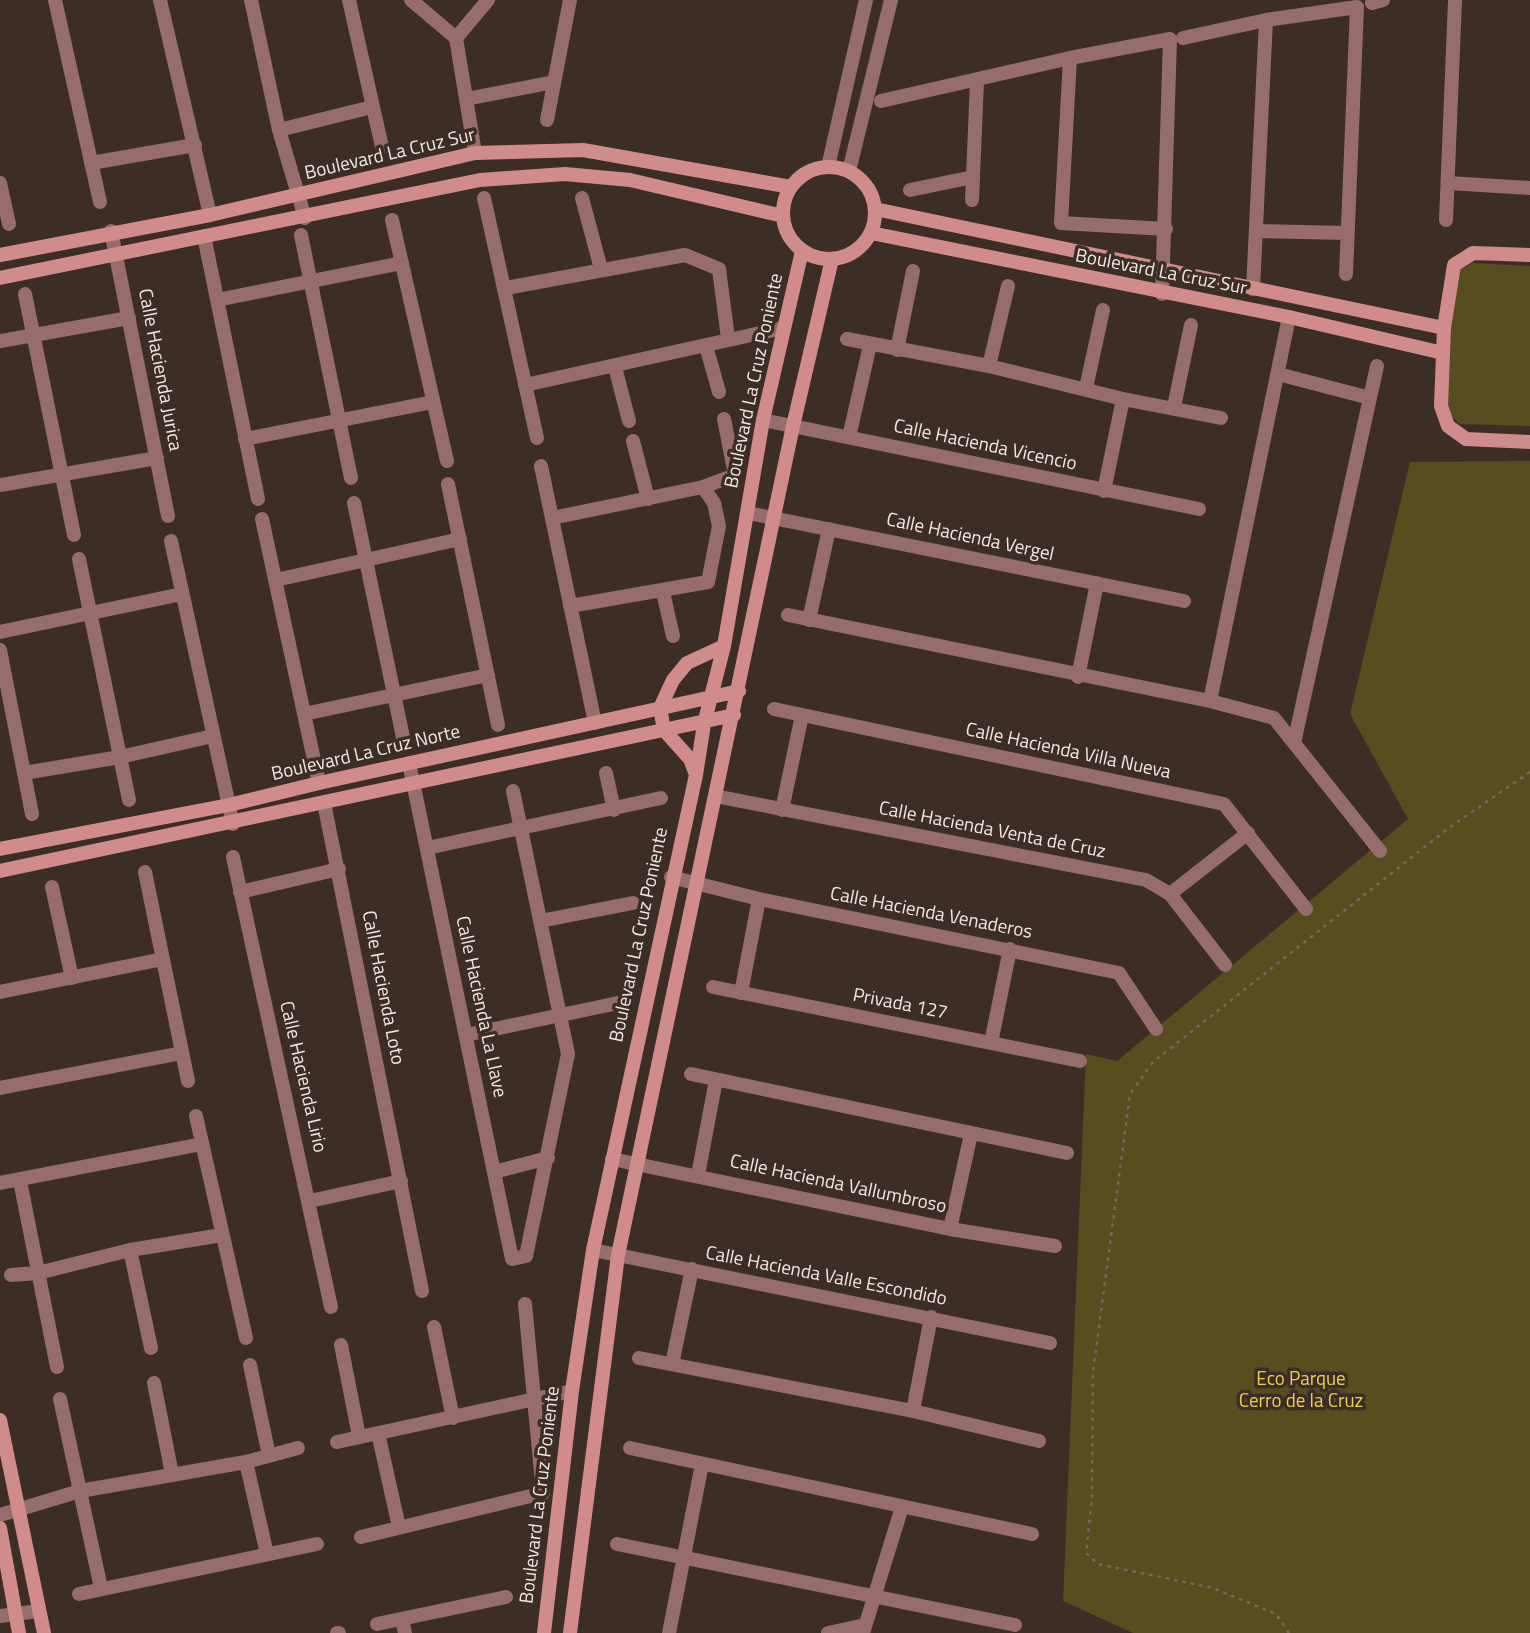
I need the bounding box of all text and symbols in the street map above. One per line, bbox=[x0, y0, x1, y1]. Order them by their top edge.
street label: Boulevard La Cruz Sur bbox=[303, 124, 477, 186]
street label: Boulevard La Cruz Sur bbox=[1073, 245, 1249, 301]
street label: Boulevard La Cruz Poniente bbox=[721, 272, 789, 490]
street label: Calle Hacienda Jurica bbox=[132, 287, 186, 453]
street label: Calle Hacienda Vicencio bbox=[891, 415, 1079, 477]
street label: Calle Hacienda Vergel bbox=[884, 509, 1056, 567]
street label: Calle Hacienda Villa Nueva bbox=[963, 719, 1173, 785]
street label: Boulevard La Cruz Norte bbox=[269, 721, 463, 787]
street label: Calle Hacienda Venta de Cruz bbox=[877, 798, 1107, 864]
street label: Boulevard La Cruz Poniente bbox=[606, 826, 674, 1044]
street label: Calle Hacienda Venaderos bbox=[828, 883, 1034, 945]
street label: Calle Hacienda Loto bbox=[356, 909, 408, 1067]
street label: Calle Hacienda La Llave bbox=[450, 914, 510, 1100]
street label: Privada 127 bbox=[851, 985, 949, 1025]
street label: Calle Hacienda Lirio bbox=[273, 999, 331, 1155]
street label: Calle Hacienda Vallumbroso bbox=[728, 1151, 948, 1219]
street label: Calle Hacienda Valle Escondido bbox=[703, 1242, 949, 1312]
park label: Eco Parque Cerro de la Cruz bbox=[1239, 1369, 1363, 1413]
street label: Boulevard La Cruz Poniente bbox=[516, 1385, 566, 1605]

